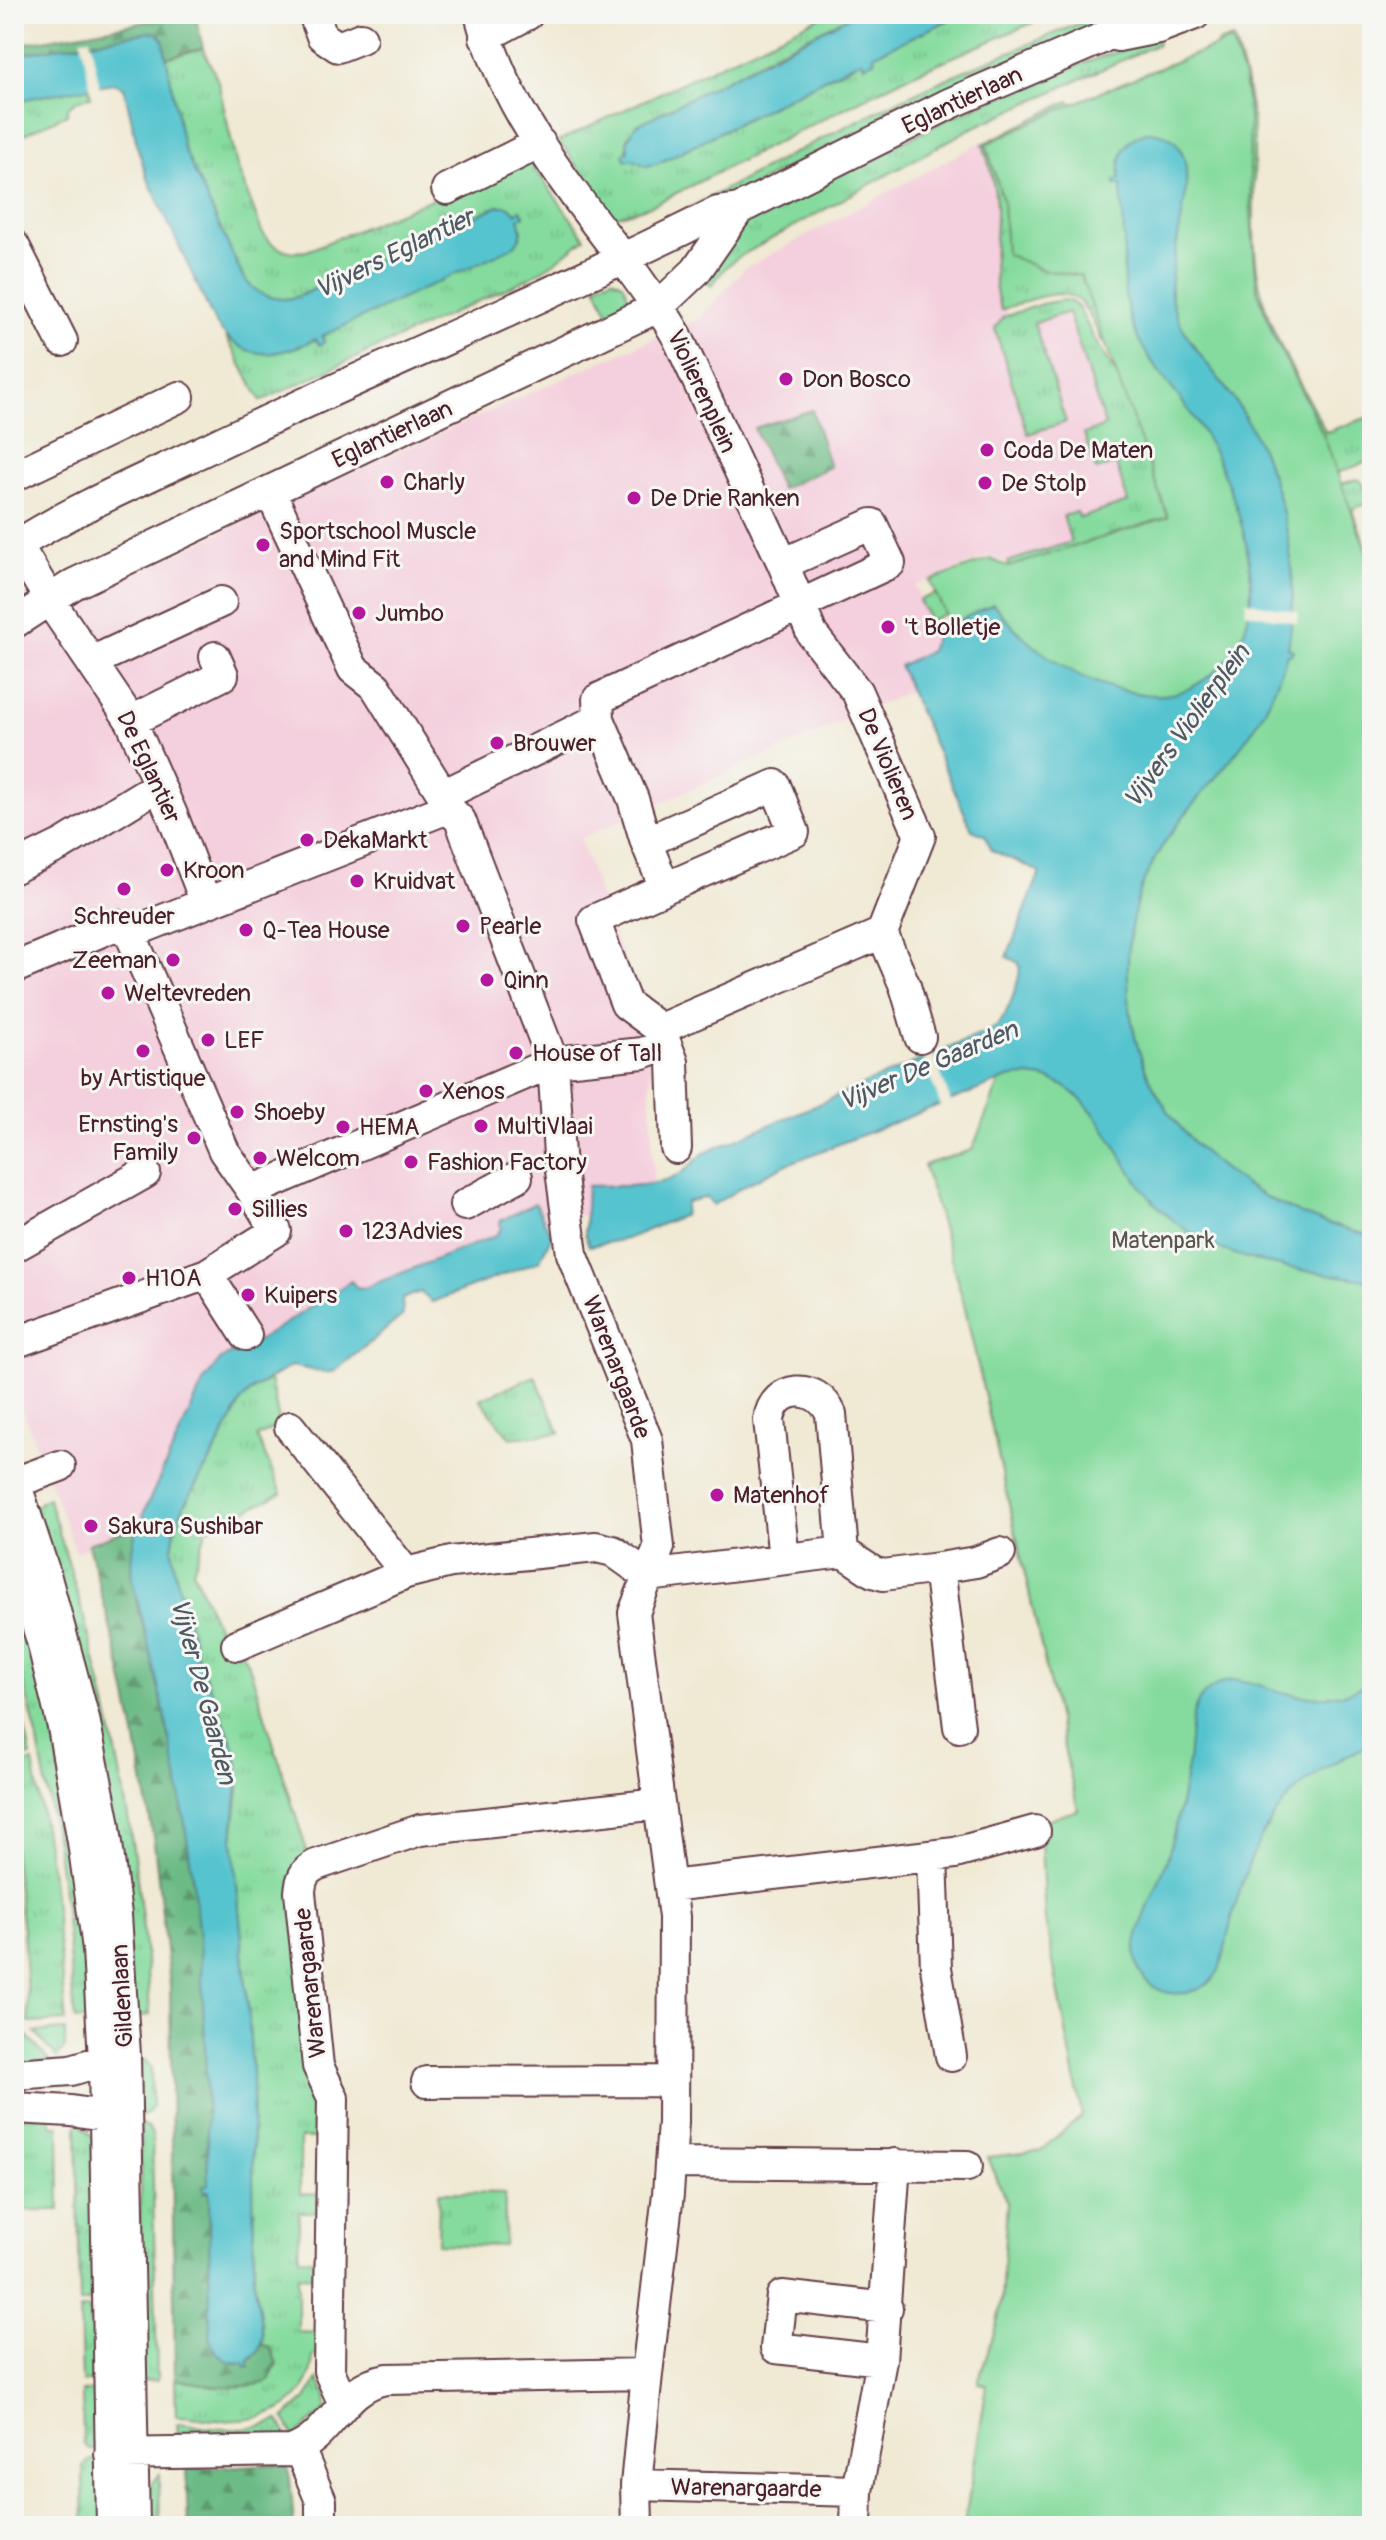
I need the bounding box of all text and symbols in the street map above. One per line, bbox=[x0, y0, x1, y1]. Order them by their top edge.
street label: Eglantierlaan bbox=[897, 60, 1027, 141]
water label: Vijvers Eglantier bbox=[309, 200, 483, 306]
street label: Violierenplein bbox=[660, 325, 743, 458]
place label: Don Bosco bbox=[802, 365, 911, 394]
marker: Don Bosco bbox=[777, 370, 795, 388]
street label: Eglantierlaan bbox=[327, 394, 457, 475]
place label: Coda De Maten bbox=[1003, 436, 1153, 465]
marker: Coda De Maten bbox=[978, 441, 996, 459]
place label: Charly bbox=[403, 468, 465, 497]
place label: De Stolp bbox=[1001, 469, 1087, 498]
marker: Charly bbox=[378, 473, 396, 491]
marker: De Stolp bbox=[976, 474, 994, 492]
place label: De Drie Ranken bbox=[650, 484, 800, 513]
marker: De Drie Ranken bbox=[625, 489, 643, 507]
place label: Sportschool Muscle and Mind Fit bbox=[279, 517, 476, 574]
marker: Sportschool Muscle and Mind Fit bbox=[254, 536, 272, 554]
place label: Jumbo bbox=[375, 599, 444, 628]
marker: Jumbo bbox=[350, 604, 368, 622]
place label: 't Bolletje bbox=[904, 613, 1001, 642]
marker: 't Bolletje bbox=[879, 618, 897, 636]
water label: Vijvers Violierplein bbox=[1116, 637, 1258, 815]
street label: De Violieren bbox=[851, 704, 924, 824]
street label: De Eglantier bbox=[110, 706, 187, 828]
place label: Brouwer bbox=[513, 729, 597, 758]
marker: Brouwer bbox=[488, 734, 506, 752]
place label: DekaMarkt bbox=[323, 826, 428, 855]
marker: DekaMarkt bbox=[298, 831, 316, 849]
place label: Kroon bbox=[183, 856, 245, 885]
marker: Kroon bbox=[158, 861, 176, 879]
place label: Kruidvat bbox=[373, 867, 455, 896]
marker: Kruidvat bbox=[348, 872, 366, 890]
marker: Schreuder bbox=[115, 880, 133, 898]
place label: Schreuder bbox=[73, 902, 175, 931]
place label: Pearle bbox=[479, 912, 542, 941]
place label: Q-Tea House bbox=[262, 916, 390, 945]
marker: Pearle bbox=[454, 917, 472, 935]
marker: Q-Tea House bbox=[237, 921, 255, 939]
place label: Zeeman bbox=[72, 946, 157, 975]
marker: Zeeman bbox=[164, 951, 182, 969]
place label: Qinn bbox=[503, 966, 549, 995]
marker: Qinn bbox=[478, 971, 496, 989]
place label: Weltevreden bbox=[124, 979, 251, 1008]
marker: Weltevreden bbox=[99, 984, 117, 1002]
water label: Vijver De Gaarden bbox=[834, 1013, 1024, 1118]
place label: LEF bbox=[224, 1026, 264, 1055]
marker: LEF bbox=[199, 1031, 217, 1049]
place label: House of Tall bbox=[532, 1039, 662, 1068]
marker: by Artistique bbox=[134, 1042, 152, 1060]
marker: House of Tall bbox=[507, 1044, 525, 1062]
place label: by Artistique bbox=[80, 1064, 206, 1093]
place label: Xenos bbox=[442, 1077, 505, 1106]
marker: Xenos bbox=[417, 1082, 435, 1100]
place label: Shoeby bbox=[253, 1098, 325, 1127]
marker: Shoeby bbox=[228, 1103, 246, 1121]
place label: Ernsting's Family bbox=[78, 1110, 178, 1167]
place label: MultiVlaai bbox=[497, 1112, 593, 1141]
place label: HEMA bbox=[359, 1113, 420, 1142]
marker: MultiVlaai bbox=[472, 1117, 490, 1135]
marker: HEMA bbox=[334, 1118, 352, 1136]
marker: Ernsting's Family bbox=[185, 1129, 203, 1147]
place label: Welcom bbox=[276, 1144, 360, 1173]
place label: Fashion Factory bbox=[427, 1148, 587, 1177]
marker: Welcom bbox=[251, 1149, 269, 1167]
marker: Fashion Factory bbox=[402, 1153, 420, 1171]
place label: Sillies bbox=[251, 1195, 308, 1224]
marker: Sillies bbox=[226, 1200, 244, 1218]
place label: 123Advies bbox=[362, 1217, 463, 1246]
marker: 123Advies bbox=[337, 1222, 355, 1240]
park label: Matenpark bbox=[1111, 1226, 1215, 1255]
place label: H10A bbox=[145, 1264, 202, 1293]
marker: H10A bbox=[120, 1269, 138, 1287]
place label: Kuipers bbox=[264, 1281, 338, 1310]
marker: Kuipers bbox=[239, 1286, 257, 1304]
street label: Warenargaarde bbox=[576, 1292, 657, 1443]
place label: Matenhof bbox=[733, 1481, 829, 1510]
marker: Matenhof bbox=[708, 1486, 726, 1504]
place label: Sakura Sushibar bbox=[107, 1512, 264, 1541]
marker: Sakura Sushibar bbox=[82, 1517, 100, 1535]
water label: Vijver De Gaarden bbox=[163, 1595, 244, 1789]
street label: Warenargaarde bbox=[288, 1906, 333, 2059]
street label: Gildenlaan bbox=[105, 1943, 140, 2049]
street label: Warenargaarde bbox=[670, 2473, 822, 2504]

